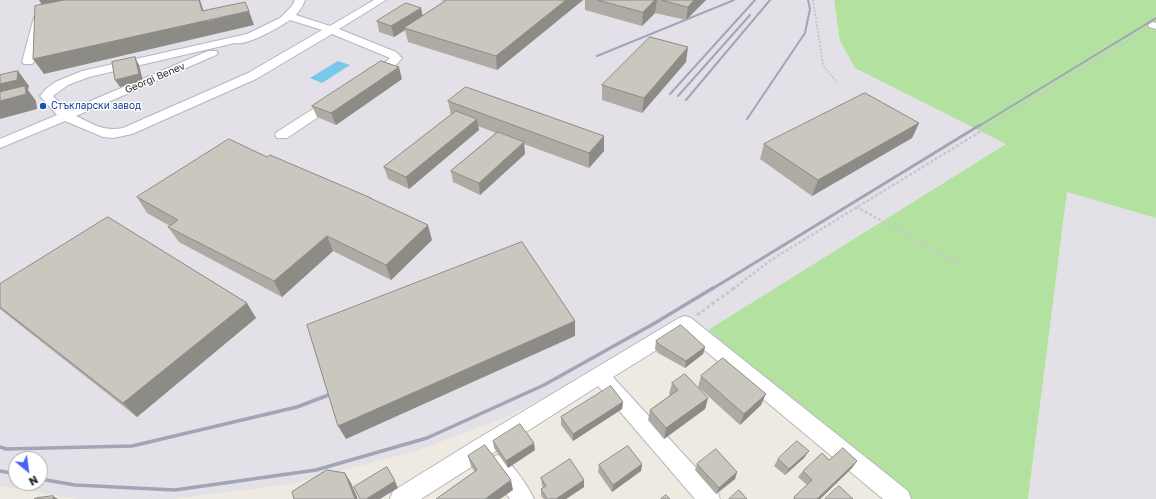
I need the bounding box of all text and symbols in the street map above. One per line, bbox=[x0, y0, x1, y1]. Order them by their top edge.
street label: Georgi Benev bbox=[123, 60, 187, 96]
place label: Стъкларски завод bbox=[51, 100, 141, 112]
marker: Стъкларски завод bbox=[38, 101, 48, 111]
north arrow bbox=[8, 451, 48, 491]
text: N bbox=[27, 473, 40, 489]

